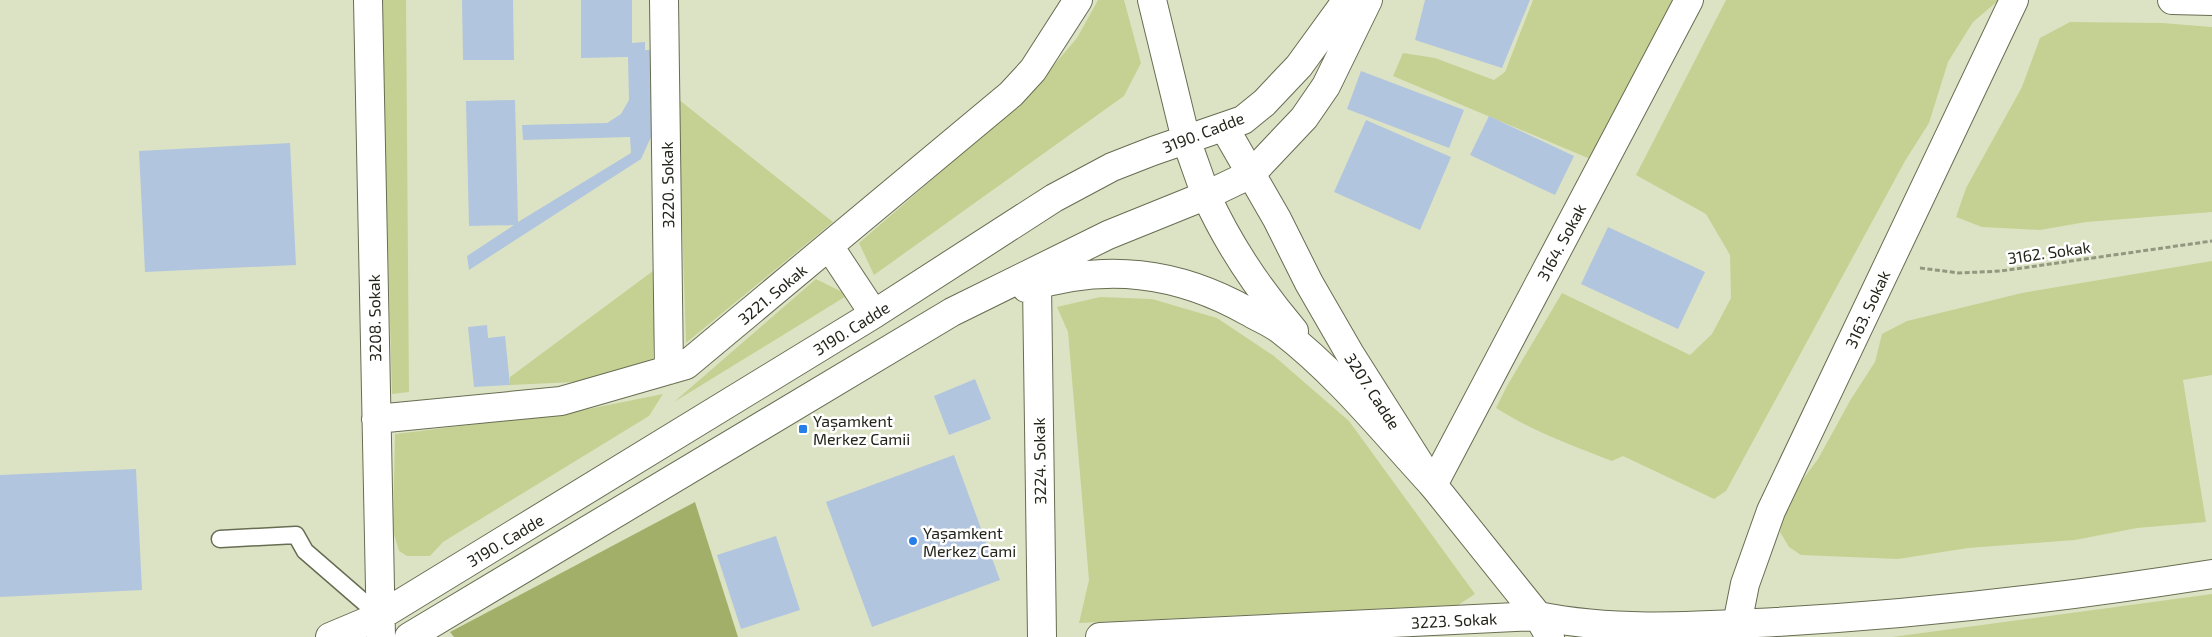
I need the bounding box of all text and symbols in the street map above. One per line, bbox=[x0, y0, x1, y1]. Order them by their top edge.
street label: 3190. Cadde bbox=[1159, 108, 1247, 156]
street label: 3220. Sokak bbox=[657, 141, 677, 229]
street label: 3164. Sokak bbox=[1533, 200, 1589, 284]
street label: 3162. Sokak bbox=[2006, 237, 2092, 267]
street label: 3221. Sokak bbox=[734, 260, 810, 328]
street label: 3163. Sokak bbox=[1841, 267, 1893, 351]
street label: 3208. Sokak bbox=[364, 274, 384, 362]
street label: 3190. Cadde bbox=[809, 297, 893, 359]
street label: 3207. Cadde bbox=[1341, 349, 1405, 433]
place label: Yaşamkent Merkez Camii bbox=[813, 411, 910, 448]
street label: 3224. Sokak bbox=[1029, 417, 1049, 505]
marker: Yaşamkent Merkez Camii bbox=[797, 423, 809, 435]
street label: 3190. Cadde bbox=[463, 510, 547, 570]
place label: Yaşamkent Merkez Cami bbox=[923, 523, 1016, 560]
marker: Yaşamkent Merkez Cami bbox=[907, 535, 919, 547]
street label: 3223. Sokak bbox=[1410, 608, 1498, 632]

